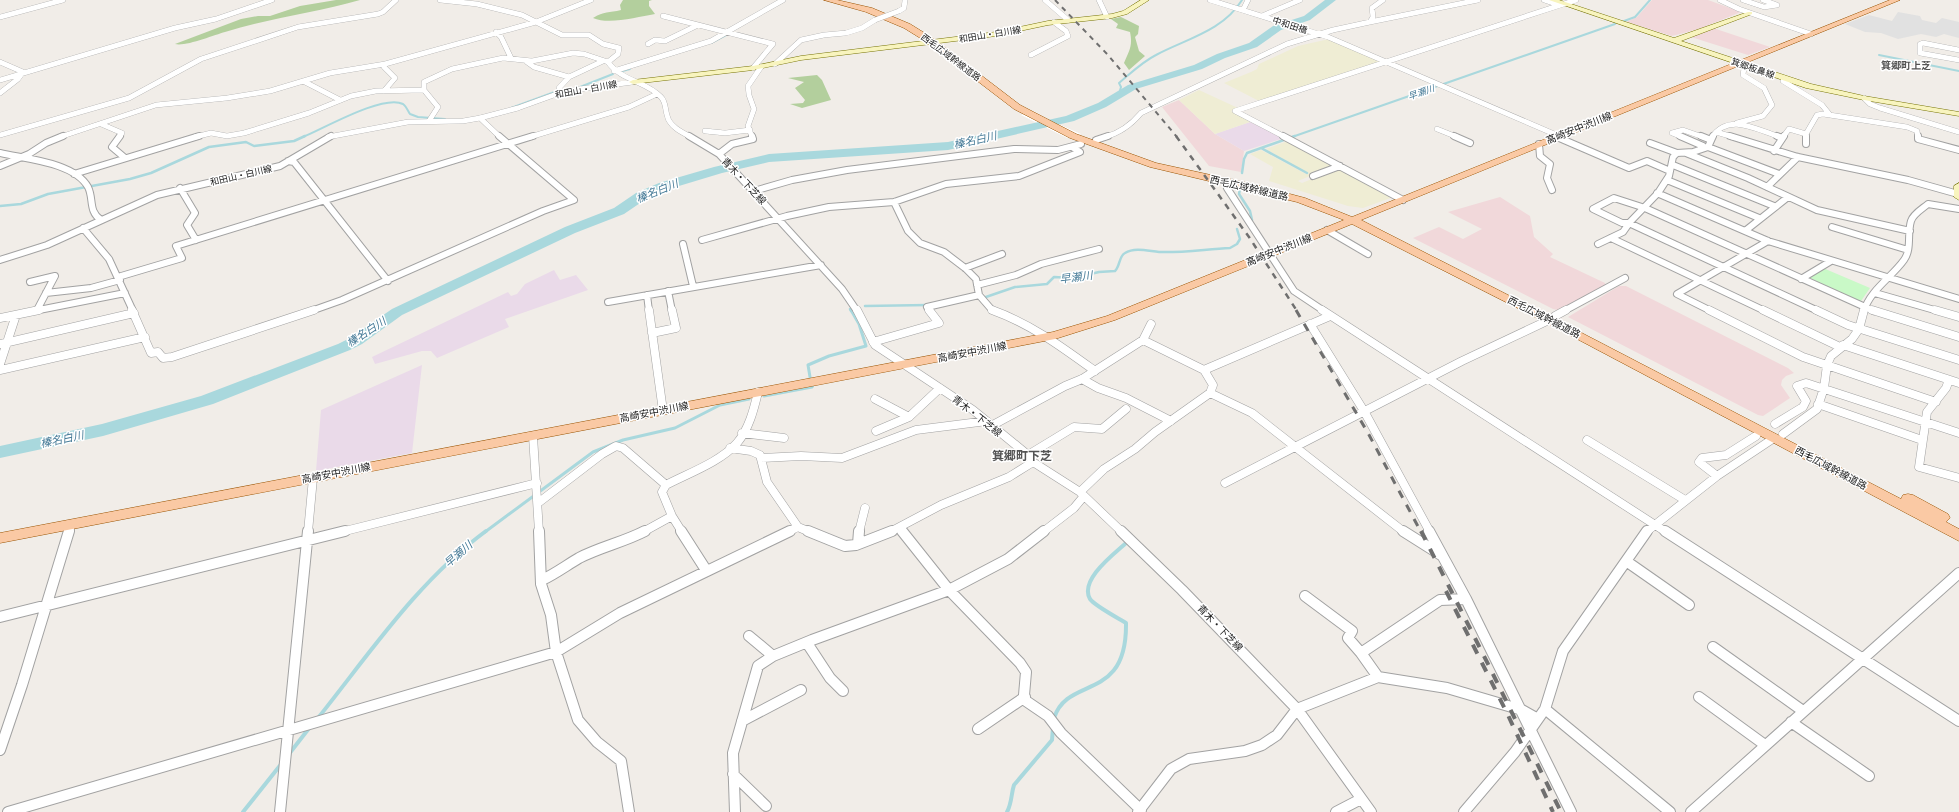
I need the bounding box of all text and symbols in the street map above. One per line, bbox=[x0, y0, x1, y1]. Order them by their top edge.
street label: 中和田橋 bbox=[1271, 13, 1309, 37]
street label: 和田山・白川線 bbox=[958, 22, 1023, 45]
street label: 西毛広域幹線道路 bbox=[918, 30, 984, 84]
street label: 箕郷板鼻線 bbox=[1730, 55, 1777, 82]
district label: 箕郷町上芝 bbox=[1881, 58, 1931, 73]
street label: 和田山・白川線 bbox=[554, 77, 619, 101]
water label: 早瀬川 bbox=[1406, 81, 1437, 103]
street label: 高崎安中渋川線 bbox=[1544, 108, 1614, 148]
water label: 榛名白川 bbox=[952, 127, 999, 153]
street label: 青木・下芝線 bbox=[718, 154, 770, 208]
street label: 和田山・白川線 bbox=[209, 161, 274, 188]
street label: 西毛広域幹線道路 bbox=[1208, 172, 1290, 204]
water label: 榛名白川 bbox=[634, 175, 681, 207]
street label: 高崎安中渋川線 bbox=[1244, 230, 1314, 270]
water label: 早瀬川 bbox=[1059, 267, 1094, 287]
street label: 西毛広域幹線道路 bbox=[1505, 292, 1583, 342]
water label: 榛名白川 bbox=[343, 313, 390, 351]
street label: 高崎安中渋川線 bbox=[936, 338, 1008, 366]
street label: 青木・下芝線 bbox=[949, 392, 1005, 440]
street label: 高崎安中渋川線 bbox=[618, 398, 690, 426]
water label: 榛名白川 bbox=[39, 426, 86, 451]
street label: 西毛広域幹線道路 bbox=[1792, 443, 1870, 493]
district label: 箕郷町下芝 bbox=[992, 446, 1052, 465]
street label: 高崎安中渋川線 bbox=[300, 459, 372, 487]
water label: 早瀬川 bbox=[440, 536, 476, 571]
street label: 青木・下芝線 bbox=[1194, 601, 1246, 655]

